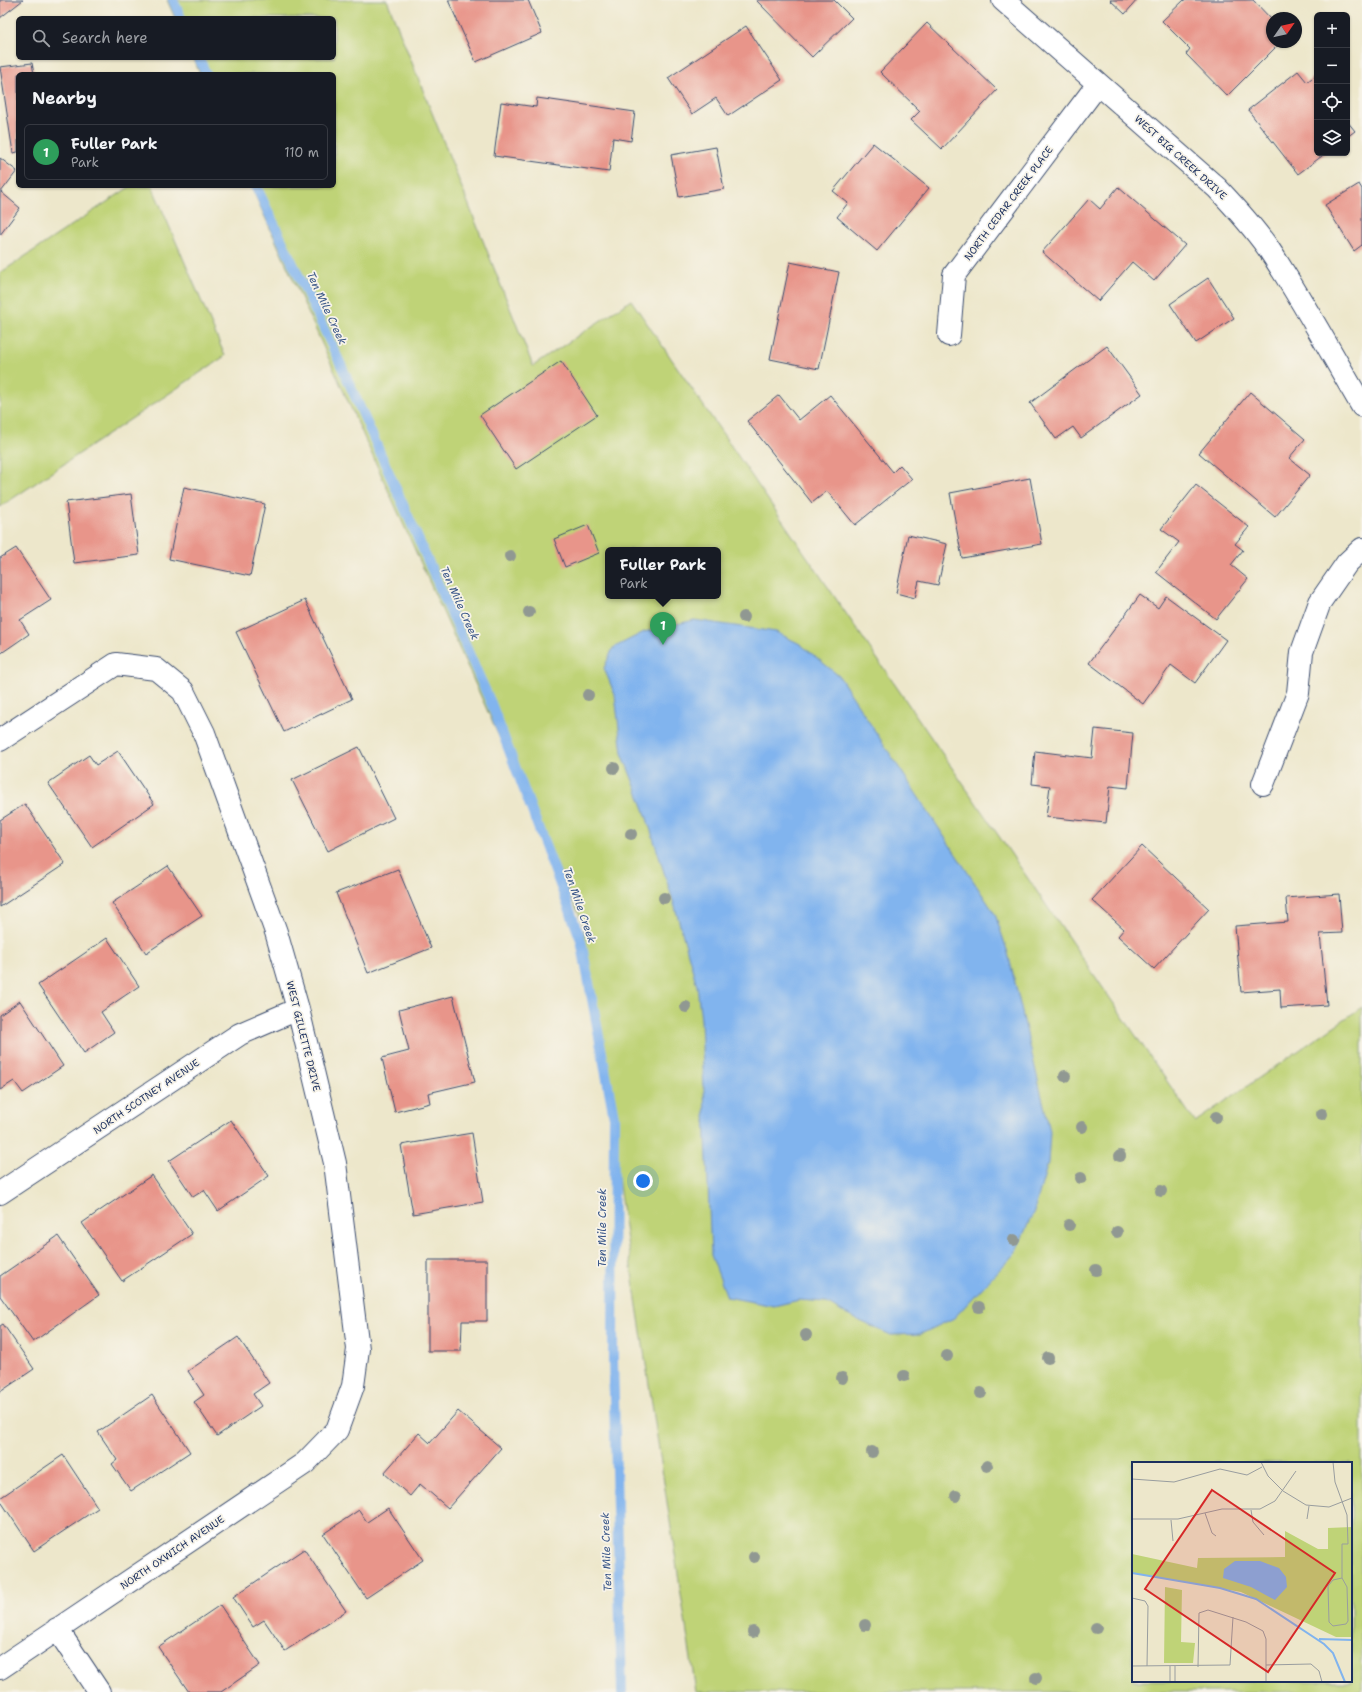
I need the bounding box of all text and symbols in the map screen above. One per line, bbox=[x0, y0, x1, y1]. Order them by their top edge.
north arrow bbox=[1266, 12, 1302, 48]
map controls bbox=[1314, 12, 1350, 156]
button: + bbox=[1314, 12, 1350, 48]
search box bbox=[16, 16, 336, 60]
icon: search bbox=[30, 27, 52, 49]
text: Search here bbox=[62, 28, 148, 48]
button: − bbox=[1314, 48, 1350, 84]
button: locate bbox=[1314, 84, 1350, 120]
text: Nearby bbox=[32, 87, 97, 109]
street label: WEST BIG CREEK DRIVE bbox=[1132, 112, 1230, 202]
button: layers bbox=[1314, 120, 1350, 156]
text: Fuller Park bbox=[71, 134, 157, 154]
text: 1 bbox=[43, 144, 49, 161]
text: 110 m bbox=[284, 144, 319, 161]
street label: NORTH CEDAR CREEK PLACE bbox=[961, 144, 1056, 263]
text: Park bbox=[71, 154, 99, 171]
water label: Ten Mile Creek bbox=[303, 269, 350, 348]
popup bbox=[605, 547, 721, 599]
text: Fuller Park bbox=[620, 555, 706, 575]
water label: Ten Mile Creek bbox=[437, 564, 483, 643]
text: Park bbox=[620, 575, 648, 592]
pin: 1 bbox=[650, 612, 676, 645]
water label: Ten Mile Creek bbox=[560, 865, 600, 946]
street label: WEST GILLETTE DRIVE bbox=[283, 979, 324, 1093]
street label: NORTH SCOTNEY AVENUE bbox=[91, 1056, 202, 1137]
your location bbox=[633, 1171, 653, 1191]
water label: Ten Mile Creek bbox=[595, 1188, 610, 1268]
inset map bbox=[1132, 1462, 1352, 1682]
water label: Ten Mile Creek bbox=[598, 1511, 615, 1592]
street label: NORTH OXWICH AVENUE bbox=[118, 1513, 227, 1592]

